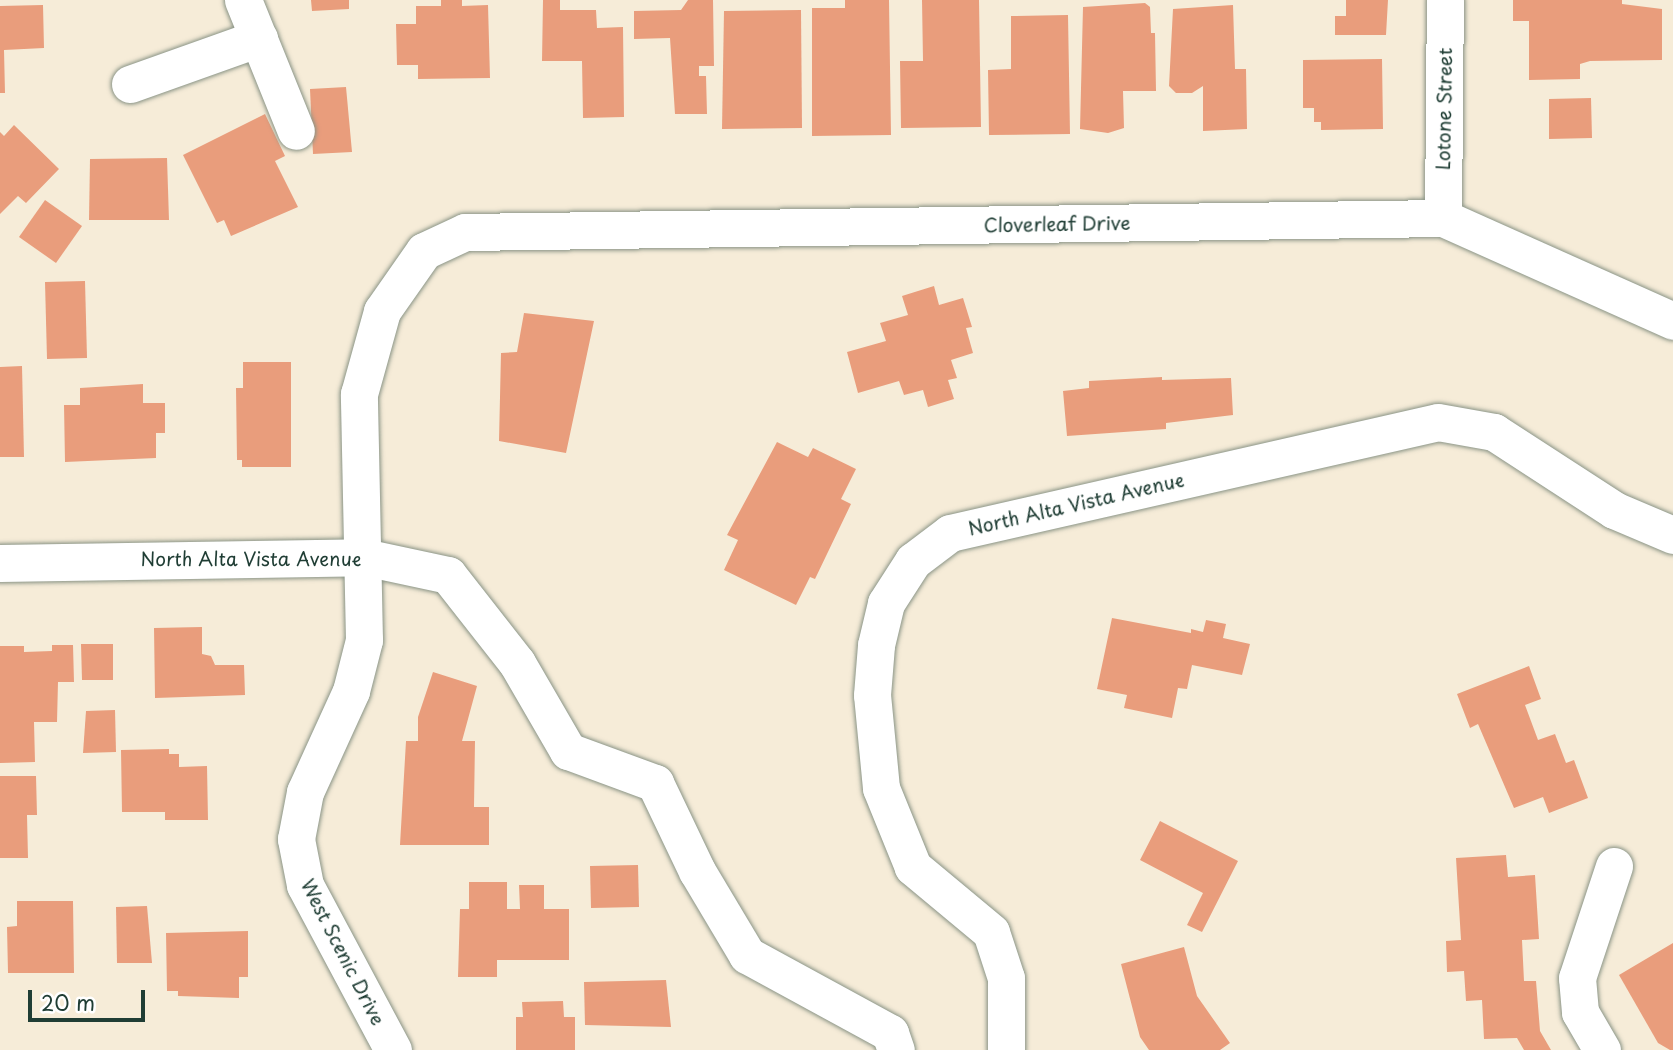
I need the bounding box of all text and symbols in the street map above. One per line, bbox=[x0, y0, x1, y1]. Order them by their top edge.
street label: Lotone Street bbox=[1432, 47, 1456, 171]
street label: Cloverleaf Drive bbox=[983, 211, 1131, 237]
street label: North Alta Vista Avenue bbox=[965, 468, 1187, 540]
street label: North Alta Vista Avenue bbox=[140, 548, 362, 570]
street label: West Scenic Drive bbox=[296, 874, 390, 1030]
scale bar bbox=[32, 976, 149, 1020]
text: 20 m bbox=[41, 986, 95, 1018]

